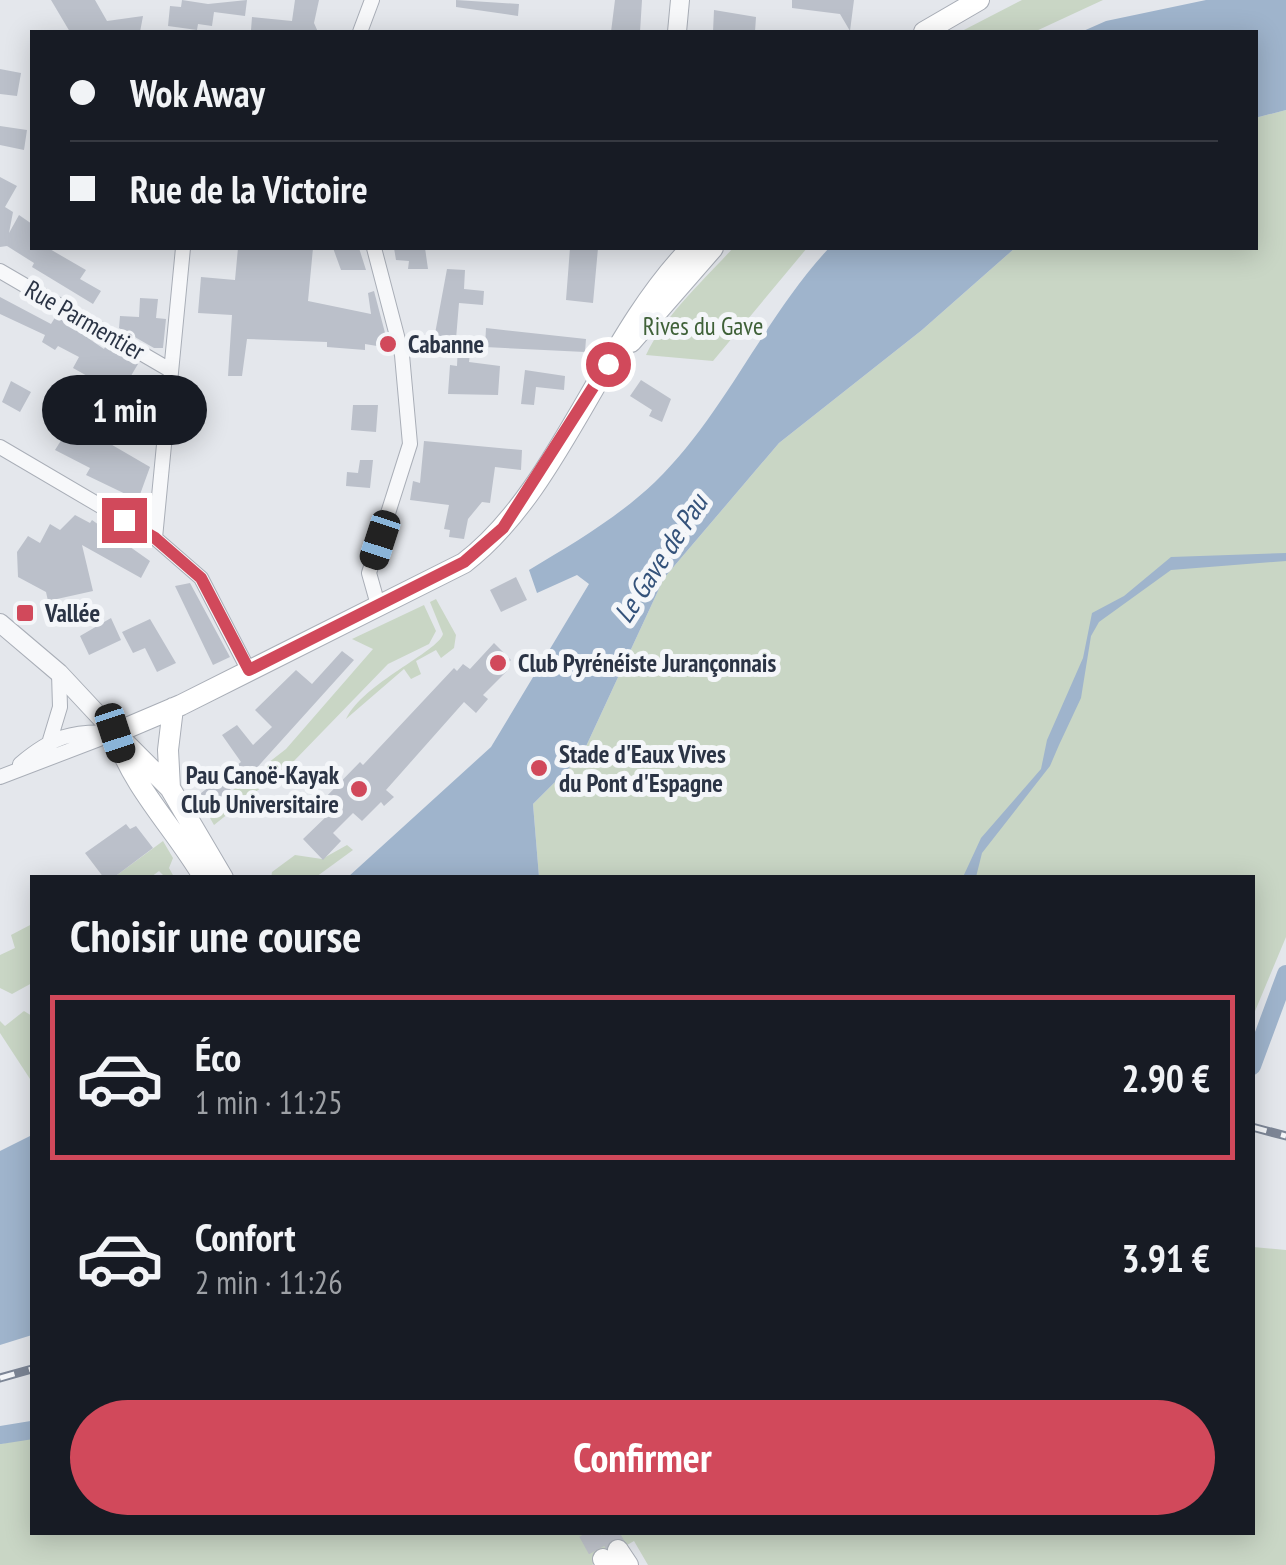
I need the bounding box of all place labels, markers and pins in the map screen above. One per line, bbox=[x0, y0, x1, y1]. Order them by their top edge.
place label: Cabanne bbox=[408, 328, 484, 360]
marker: Cabanne bbox=[377, 333, 399, 355]
place label: Vallée bbox=[44, 597, 100, 629]
marker: Vallée bbox=[14, 602, 36, 624]
place label: Club Pyrénéiste Jurançonnais bbox=[518, 647, 776, 679]
marker: Club Pyrénéiste Jurançonnais bbox=[487, 652, 509, 674]
place label: Stade d'Eaux Vives du Pont d'Espagne bbox=[559, 738, 726, 799]
marker: Stade d'Eaux Vives du Pont d'Espagne bbox=[528, 757, 550, 779]
place label: Pau Canoë-Kayak Club Universitaire bbox=[181, 759, 340, 820]
marker: Pau Canoë-Kayak Club Universitaire bbox=[348, 778, 370, 800]

